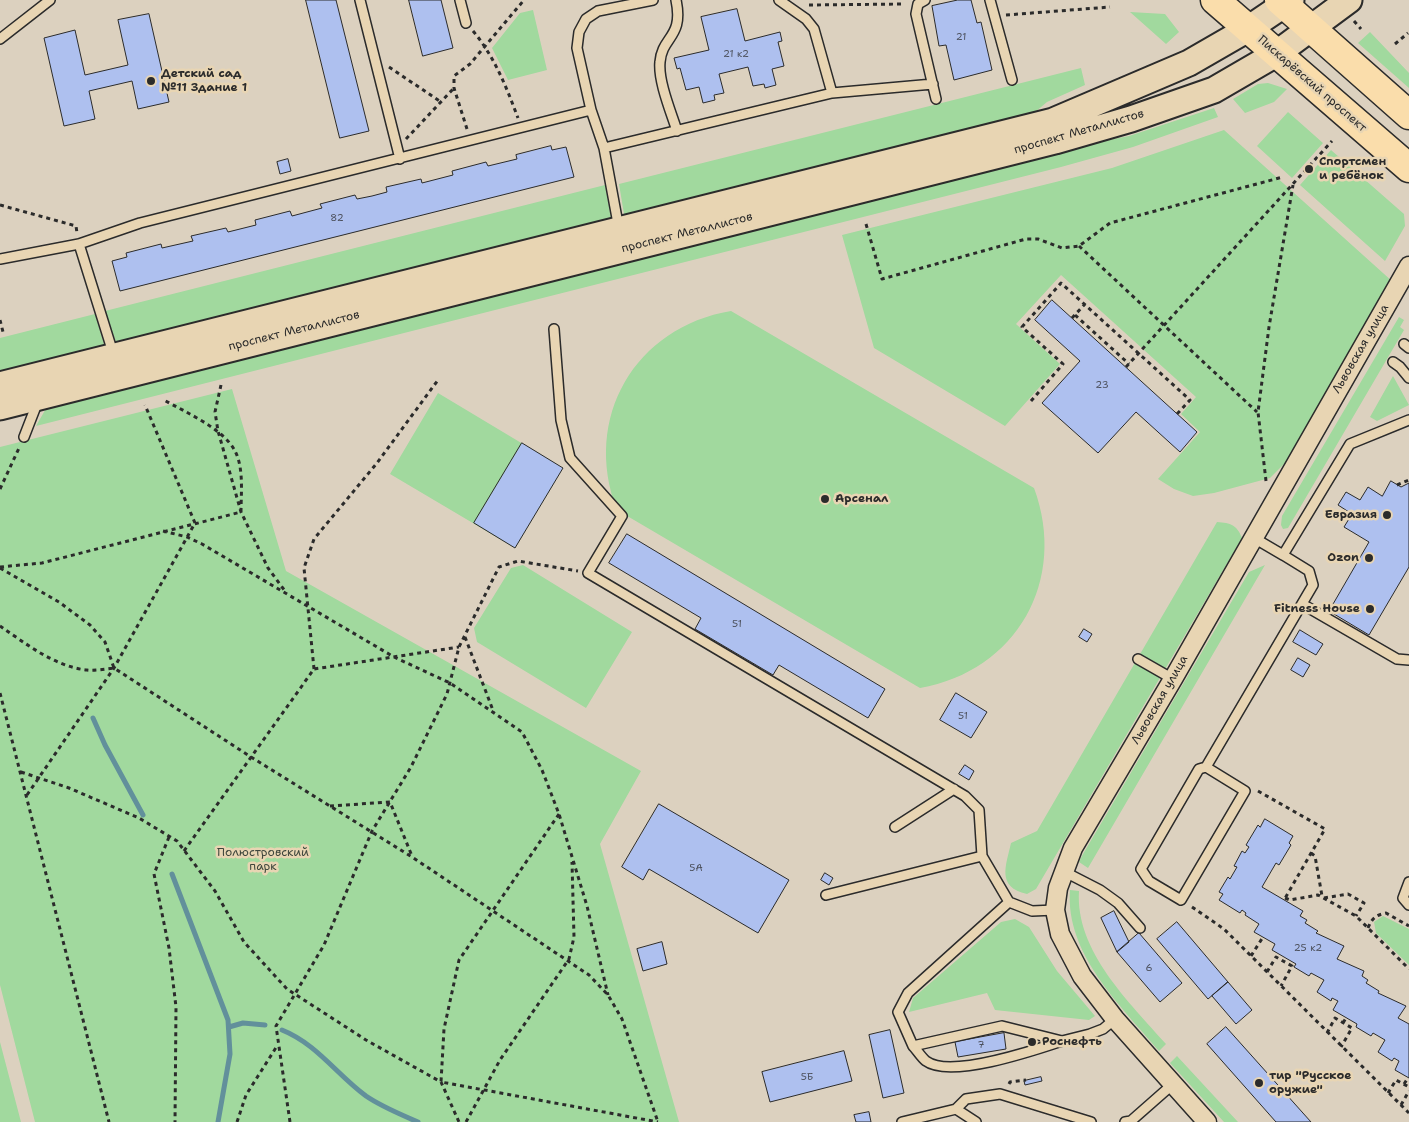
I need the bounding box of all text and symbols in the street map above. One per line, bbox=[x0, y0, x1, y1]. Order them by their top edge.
house number: 21 bbox=[956, 31, 966, 43]
street label: Пискарёвский проспект bbox=[1255, 33, 1369, 135]
house number: 21 к2 bbox=[723, 48, 749, 60]
place label: Детский сад №11 Здание 1 bbox=[161, 67, 247, 95]
marker: Детский сад №11 Здание 1 bbox=[145, 75, 157, 87]
street label: проспект Металлистов bbox=[1012, 107, 1146, 157]
place label: Спортсмен и ребёнок bbox=[1319, 155, 1386, 183]
marker: Спортсмен и ребёнок bbox=[1303, 163, 1315, 175]
street label: проспект Металлистов bbox=[620, 210, 754, 256]
house number: 82 bbox=[330, 212, 344, 224]
street label: Львовская улица bbox=[1330, 302, 1392, 396]
street label: проспект Металлистов bbox=[227, 308, 361, 354]
house number: 23 bbox=[1095, 379, 1109, 391]
place label: Арсенал bbox=[835, 492, 888, 506]
marker: Арсенал bbox=[819, 493, 831, 505]
place label: Евразия bbox=[1325, 508, 1377, 522]
marker: Евразия bbox=[1381, 509, 1393, 521]
place label: Ozon bbox=[1327, 551, 1359, 565]
marker: Ozon bbox=[1363, 552, 1375, 564]
place label: Fitness House bbox=[1274, 602, 1360, 616]
marker: Fitness House bbox=[1364, 603, 1376, 615]
house number: 51 bbox=[732, 618, 742, 630]
street label: Львовская улица bbox=[1129, 653, 1191, 747]
house number: 51 bbox=[958, 710, 968, 722]
park label: Полюстровский парк bbox=[217, 846, 309, 874]
house number: 5А bbox=[689, 862, 703, 874]
house number: 25 к2 bbox=[1294, 942, 1322, 954]
house number: 6 bbox=[1146, 962, 1152, 974]
place label: Роснефть bbox=[1042, 1035, 1102, 1049]
marker: Роснефть bbox=[1026, 1036, 1038, 1048]
house number: 7 bbox=[978, 1039, 984, 1051]
place label: тир "Русское оружие" bbox=[1269, 1069, 1351, 1097]
house number: 5Б bbox=[801, 1071, 813, 1083]
marker: тир "Русское оружие" bbox=[1253, 1077, 1265, 1089]

